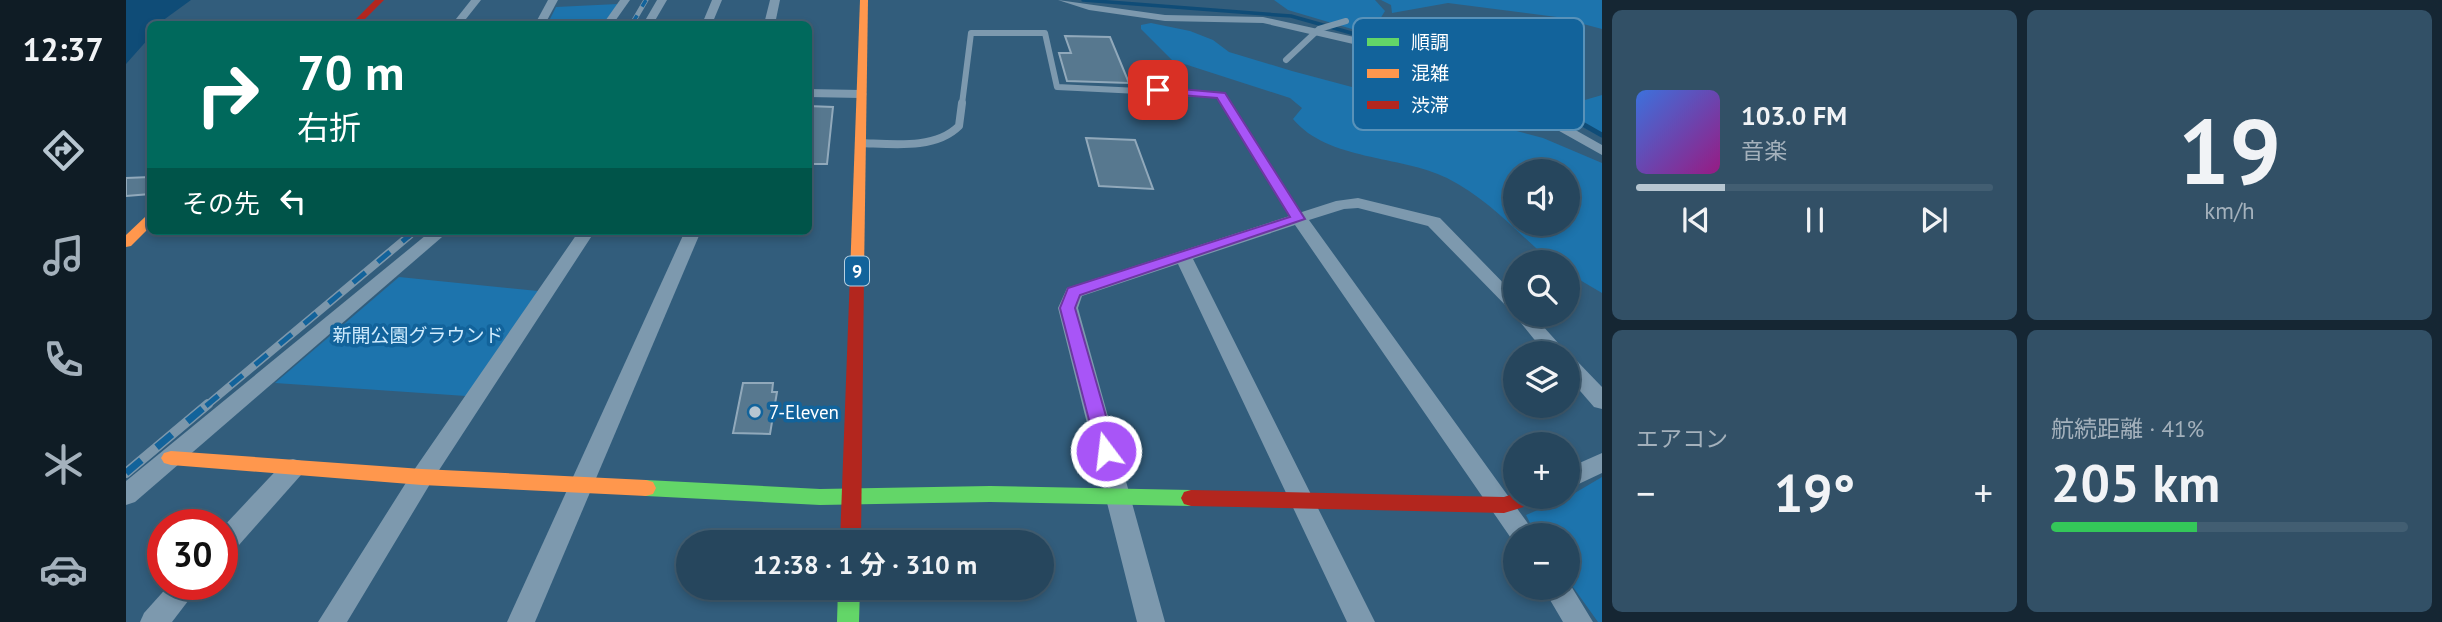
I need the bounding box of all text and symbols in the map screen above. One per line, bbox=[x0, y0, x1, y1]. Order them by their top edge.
legend bbox=[1353, 18, 1584, 130]
text: 12:37 bbox=[22, 28, 104, 70]
text: 順調 bbox=[1411, 30, 1449, 54]
text: 70 m bbox=[297, 40, 404, 104]
icon: right bbox=[182, 49, 273, 140]
pin bbox=[1128, 60, 1188, 120]
text: 混雑 bbox=[1411, 61, 1449, 85]
icon: arrive bbox=[1139, 71, 1177, 109]
text: 19 bbox=[2178, 91, 2281, 209]
text: 渋滞 bbox=[1411, 93, 1449, 117]
text: 103.0 FM bbox=[1741, 99, 1847, 132]
text: 右折 bbox=[297, 106, 361, 148]
icon: directions bbox=[39, 126, 88, 175]
text: 音楽 bbox=[1741, 136, 1787, 165]
map controls bbox=[1503, 159, 1580, 600]
button: sound bbox=[1503, 159, 1580, 236]
icon: left bbox=[274, 182, 312, 220]
text: その先 bbox=[182, 187, 260, 220]
text: km/h bbox=[2204, 196, 2255, 225]
icon: previous bbox=[1677, 201, 1715, 239]
icon: pause bbox=[1796, 201, 1834, 239]
icon: next bbox=[1915, 201, 1953, 239]
icon: music bbox=[39, 231, 88, 280]
button: search bbox=[1503, 250, 1580, 327]
road number: 9 bbox=[845, 256, 869, 286]
park label: 新開公園グラウンド bbox=[332, 323, 504, 347]
icon: phone bbox=[39, 335, 88, 384]
button: layers bbox=[1503, 341, 1580, 418]
place label: 7-Eleven bbox=[769, 400, 839, 424]
marker: 7-Eleven bbox=[747, 404, 763, 420]
position arrow bbox=[1069, 414, 1143, 488]
text: 航続距離 · 41% bbox=[2051, 414, 2204, 443]
text: エアコン bbox=[1636, 424, 1728, 453]
button: + bbox=[1503, 432, 1580, 509]
icon: climate bbox=[39, 440, 88, 489]
text: 205 km bbox=[2051, 449, 2220, 516]
text: 19° bbox=[1774, 459, 1855, 526]
text: − bbox=[1636, 468, 1655, 517]
text: + bbox=[1974, 468, 1993, 517]
speed limit sign: 30 bbox=[147, 509, 238, 600]
button: − bbox=[1503, 523, 1580, 600]
icon: car bbox=[39, 545, 88, 594]
text: 12:38 · 1 分 · 310 m bbox=[753, 548, 977, 581]

